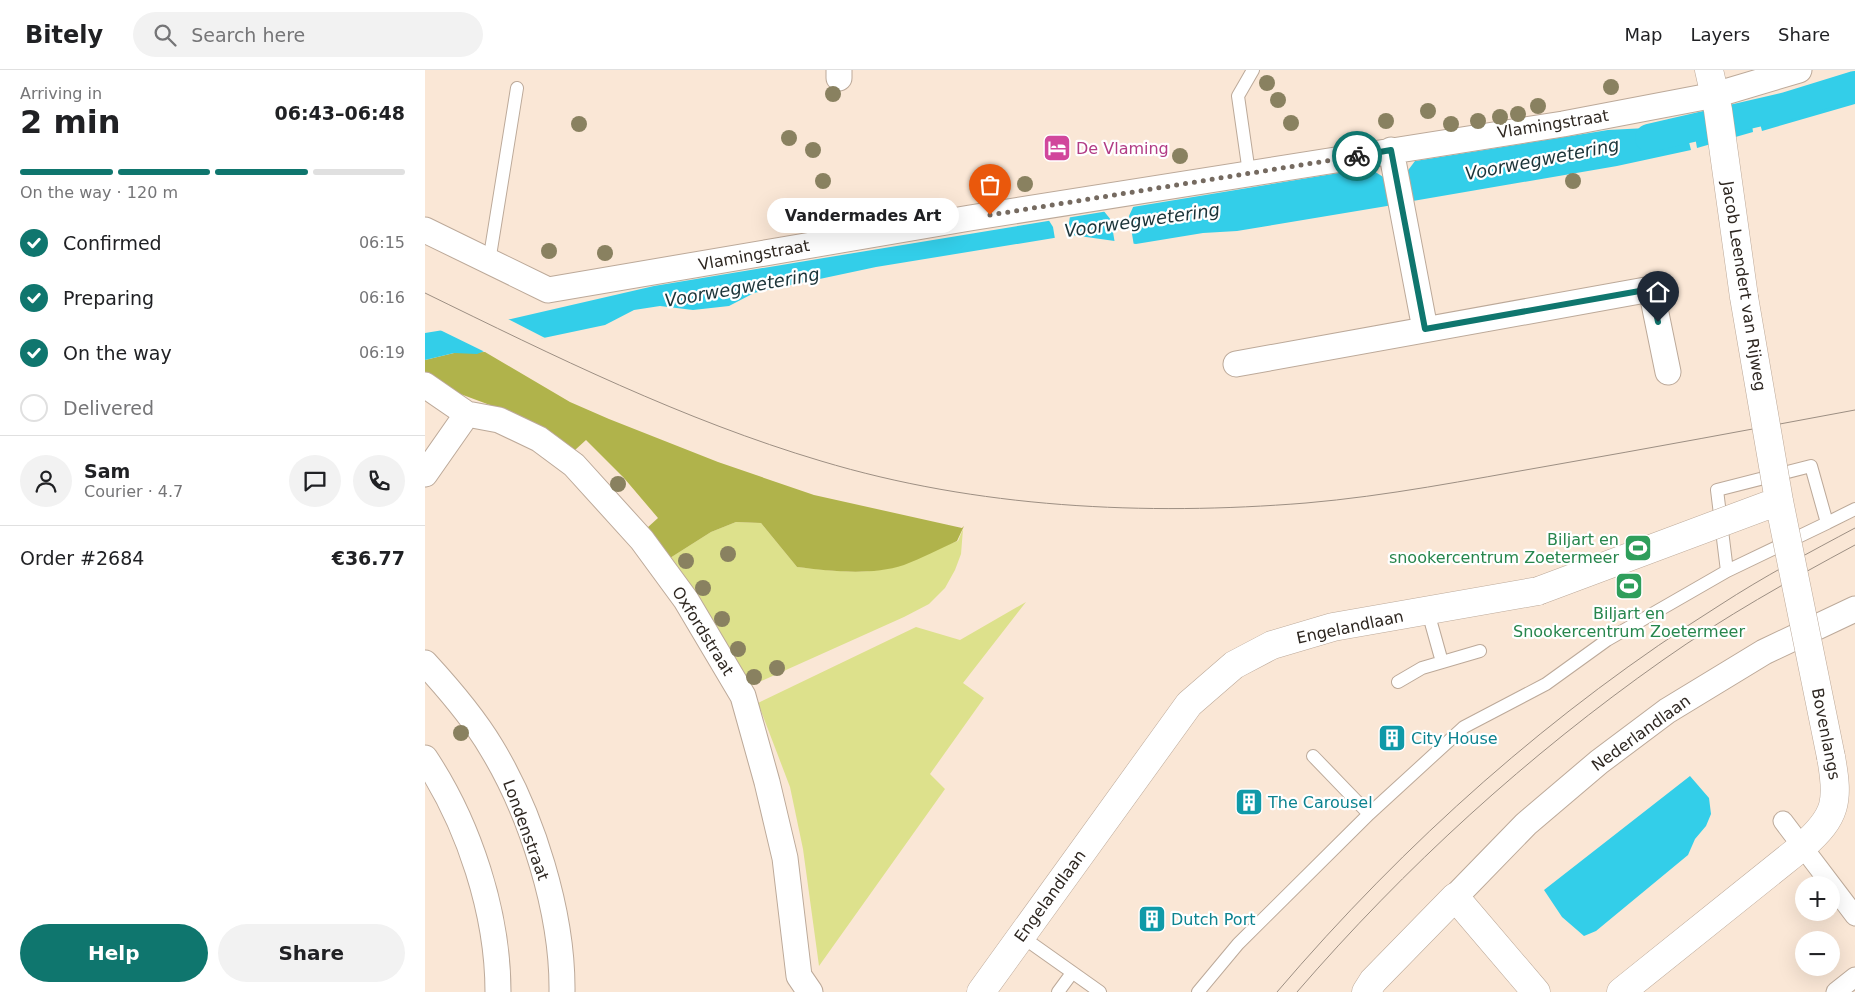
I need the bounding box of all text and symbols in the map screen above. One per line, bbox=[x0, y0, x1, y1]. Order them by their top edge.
search box bbox=[133, 12, 483, 57]
text: Bitely bbox=[25, 21, 103, 49]
icon: search bbox=[151, 21, 179, 49]
text: Search here bbox=[191, 24, 305, 46]
text: Map bbox=[1624, 24, 1662, 45]
text: Layers bbox=[1690, 24, 1750, 45]
text: Share bbox=[1778, 24, 1830, 45]
text: Arriving in bbox=[20, 84, 102, 103]
text: 06:43–06:48 bbox=[275, 102, 405, 124]
text: 2 min bbox=[20, 103, 121, 141]
street label: Vlamingstraat bbox=[1496, 106, 1610, 142]
courier bbox=[1332, 131, 1382, 181]
hotel icon: De Vlaming bbox=[1042, 133, 1072, 163]
water label: Voorwegwetering bbox=[1463, 134, 1621, 184]
place label: De Vlaming bbox=[1076, 139, 1169, 158]
icon: bike bbox=[1343, 142, 1371, 170]
pin bbox=[969, 164, 1011, 215]
icon: bag bbox=[976, 171, 1004, 199]
street label: Jacob Leendert van Rijweg bbox=[1718, 179, 1770, 392]
text: On the way · 120 m bbox=[20, 183, 178, 202]
callout: Vandermades Art bbox=[767, 198, 960, 232]
water label: Voorwegwetering bbox=[1063, 199, 1221, 241]
text: Vandermades Art bbox=[785, 206, 941, 225]
icon: check bbox=[20, 229, 48, 257]
text: Confirmed bbox=[63, 232, 162, 254]
text: 06:15 bbox=[359, 233, 405, 252]
street label: Vlamingstraat bbox=[697, 236, 811, 274]
water label: Voorwegwetering bbox=[663, 263, 821, 311]
pin bbox=[1637, 271, 1679, 322]
icon: home bbox=[1644, 278, 1672, 306]
icon: check bbox=[20, 284, 48, 312]
text: Preparing bbox=[63, 287, 154, 309]
text: 06:16 bbox=[359, 288, 405, 307]
icon: check bbox=[20, 339, 48, 367]
text: On the way bbox=[63, 342, 172, 364]
text: 06:19 bbox=[359, 343, 405, 362]
text: Delivered bbox=[63, 397, 154, 419]
button: person bbox=[20, 455, 72, 507]
button: chat bbox=[289, 455, 341, 507]
button: phone bbox=[353, 455, 405, 507]
text: Sam bbox=[84, 460, 130, 482]
text: Courier · 4.7 bbox=[84, 482, 183, 501]
place label: Biljart en snookercentrum Zoetermeer bbox=[1389, 530, 1619, 567]
sports icon: Biljart en snookercentrum Zoetermeer bbox=[1623, 533, 1653, 563]
text: Order #2684 bbox=[20, 547, 144, 569]
text: €36.77 bbox=[332, 547, 405, 569]
sports icon: Biljart en Snookercentrum Zoetermeer bbox=[1614, 571, 1644, 601]
street label: Oxfordstraat bbox=[668, 583, 738, 679]
place label: Biljart en Snookercentrum Zoetermeer bbox=[1513, 604, 1745, 641]
street label: Engelandlaan bbox=[1295, 606, 1405, 648]
street label: Bovenlangs bbox=[1808, 686, 1844, 782]
street label: Nederlandlaan bbox=[1588, 691, 1694, 775]
building icon: City House bbox=[1377, 723, 1407, 753]
place label: City House bbox=[1411, 729, 1498, 748]
street label: Londenstraat bbox=[499, 777, 553, 883]
building icon: The Carousel bbox=[1234, 787, 1264, 817]
place label: The Carousel bbox=[1267, 793, 1373, 812]
street label: Engelandlaan bbox=[1010, 846, 1090, 946]
map controls bbox=[1795, 876, 1840, 976]
button: + bbox=[1795, 876, 1840, 921]
building icon: Dutch Port bbox=[1137, 904, 1167, 934]
place label: Dutch Port bbox=[1171, 910, 1255, 929]
button: Help bbox=[20, 924, 208, 982]
button: Share bbox=[218, 924, 405, 982]
button: − bbox=[1795, 931, 1840, 976]

